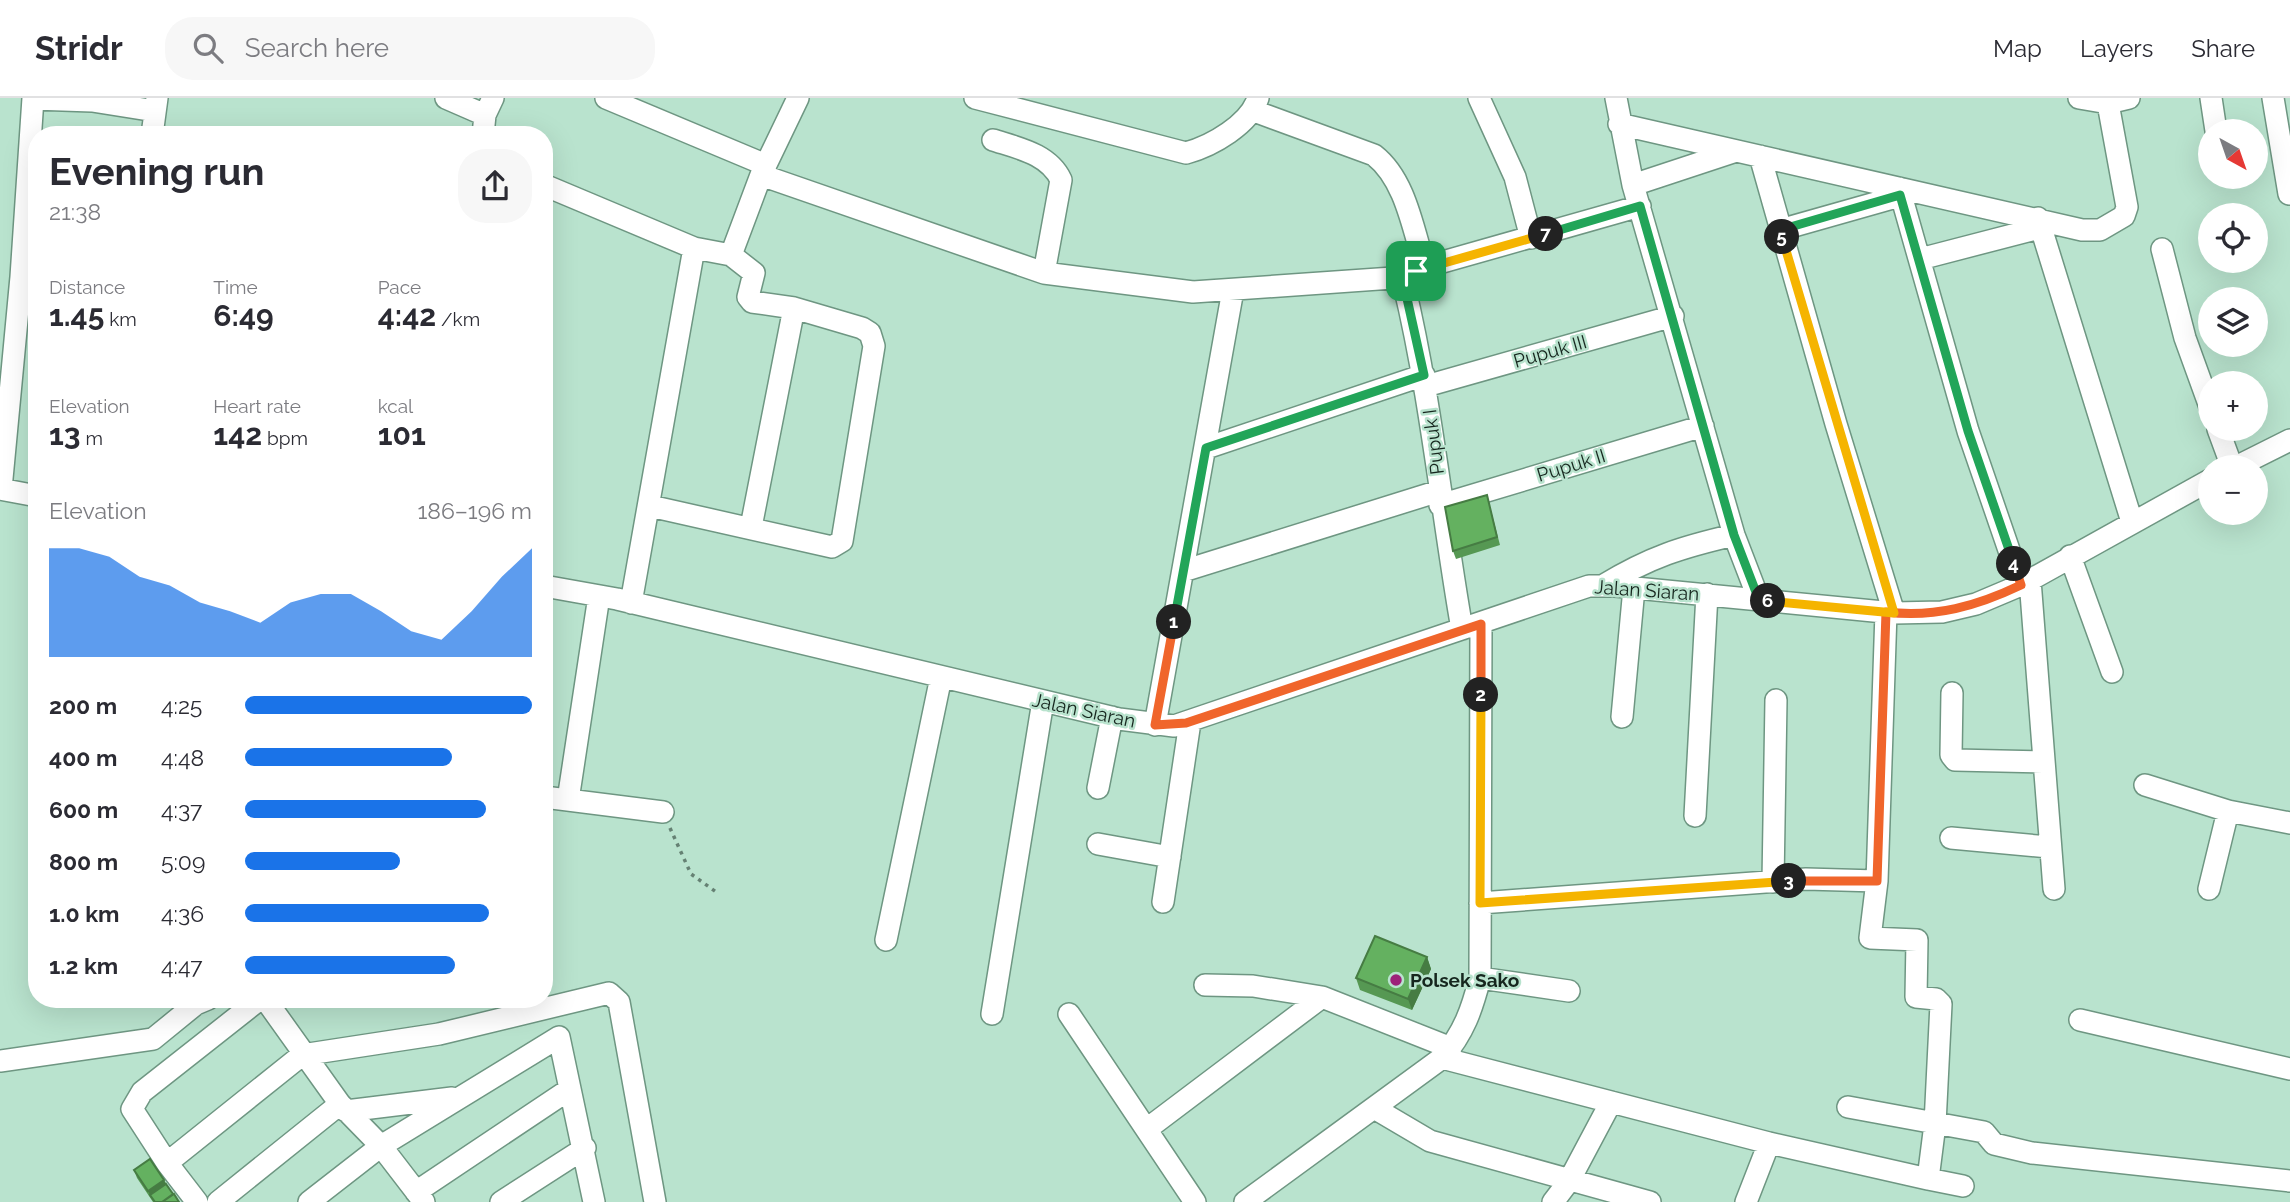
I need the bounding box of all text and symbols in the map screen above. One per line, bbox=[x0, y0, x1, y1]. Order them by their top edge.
search box bbox=[165, 17, 655, 80]
text: Stridr bbox=[35, 29, 123, 68]
icon: search bbox=[189, 29, 227, 67]
text: Search here bbox=[245, 33, 389, 63]
text: Map bbox=[1993, 34, 2042, 63]
text: Layers bbox=[2080, 34, 2153, 63]
text: Share bbox=[2191, 34, 2255, 63]
north arrow bbox=[2198, 119, 2268, 189]
map controls bbox=[2198, 119, 2268, 525]
text: Evening run bbox=[49, 149, 264, 194]
button: share bbox=[458, 149, 532, 223]
text: 21:38 bbox=[49, 198, 101, 225]
button: locate bbox=[2198, 203, 2268, 273]
pin: 7 bbox=[1528, 216, 1564, 252]
pin: 5 bbox=[1764, 220, 1800, 254]
text: 7 bbox=[1540, 222, 1551, 244]
text: 5 bbox=[1776, 225, 1787, 247]
pin bbox=[1386, 241, 1446, 301]
icon: arrive bbox=[1397, 252, 1435, 290]
text: Distance bbox=[49, 276, 125, 298]
text: Time bbox=[213, 276, 258, 298]
text: Pace bbox=[378, 276, 421, 298]
button: layers bbox=[2198, 287, 2268, 357]
text: 1.45 bbox=[49, 298, 104, 333]
text: 6:49 bbox=[213, 298, 274, 333]
text: 4:42 bbox=[378, 298, 436, 333]
text: km bbox=[104, 308, 137, 330]
text: /km bbox=[436, 308, 480, 330]
street label: Pupuk III bbox=[1511, 330, 1589, 372]
button: + bbox=[2198, 371, 2268, 441]
text: Elevation bbox=[49, 395, 130, 417]
text: Heart rate bbox=[213, 395, 301, 417]
text: kcal bbox=[378, 395, 413, 417]
street label: Pupuk I bbox=[1418, 408, 1448, 476]
text: 13 bbox=[49, 417, 81, 452]
text: 142 bbox=[213, 417, 262, 452]
text: 101 bbox=[378, 417, 426, 452]
text: m bbox=[81, 427, 103, 449]
text: bpm bbox=[262, 427, 308, 449]
street label: Pupuk II bbox=[1534, 444, 1608, 486]
button: − bbox=[2198, 455, 2268, 525]
text: Elevation bbox=[49, 497, 147, 524]
text: 186–196 m bbox=[417, 497, 532, 524]
pin: 4 bbox=[1996, 546, 2032, 582]
text: 4 bbox=[2008, 552, 2019, 574]
street label: Jalan Siaran bbox=[1594, 575, 1700, 605]
pin: 6 bbox=[1750, 584, 1786, 618]
text: 6 bbox=[1762, 589, 1773, 611]
pin: 1 bbox=[1156, 604, 1192, 640]
text: 1 bbox=[1169, 610, 1178, 632]
pin: 2 bbox=[1464, 678, 1498, 712]
text: 2 bbox=[1475, 683, 1486, 705]
street label: Jalan Siaran bbox=[1030, 688, 1138, 732]
text: 200 m bbox=[49, 692, 117, 719]
text: 4:25 bbox=[161, 692, 202, 719]
text: 400 m bbox=[49, 744, 117, 771]
text: 4:48 bbox=[161, 744, 204, 771]
text: 600 m bbox=[49, 796, 118, 823]
text: 4:37 bbox=[161, 796, 202, 823]
text: 800 m bbox=[49, 848, 118, 875]
text: 5:09 bbox=[161, 848, 205, 875]
pin: 3 bbox=[1772, 864, 1806, 898]
text: 3 bbox=[1783, 869, 1794, 891]
text: 1.0 km bbox=[49, 900, 119, 927]
text: 4:36 bbox=[161, 900, 204, 927]
text: 1.2 km bbox=[49, 952, 118, 979]
text: 4:47 bbox=[161, 952, 203, 979]
place label: Polsek Sako bbox=[1410, 969, 1519, 991]
marker: Polsek Sako bbox=[1388, 972, 1404, 988]

